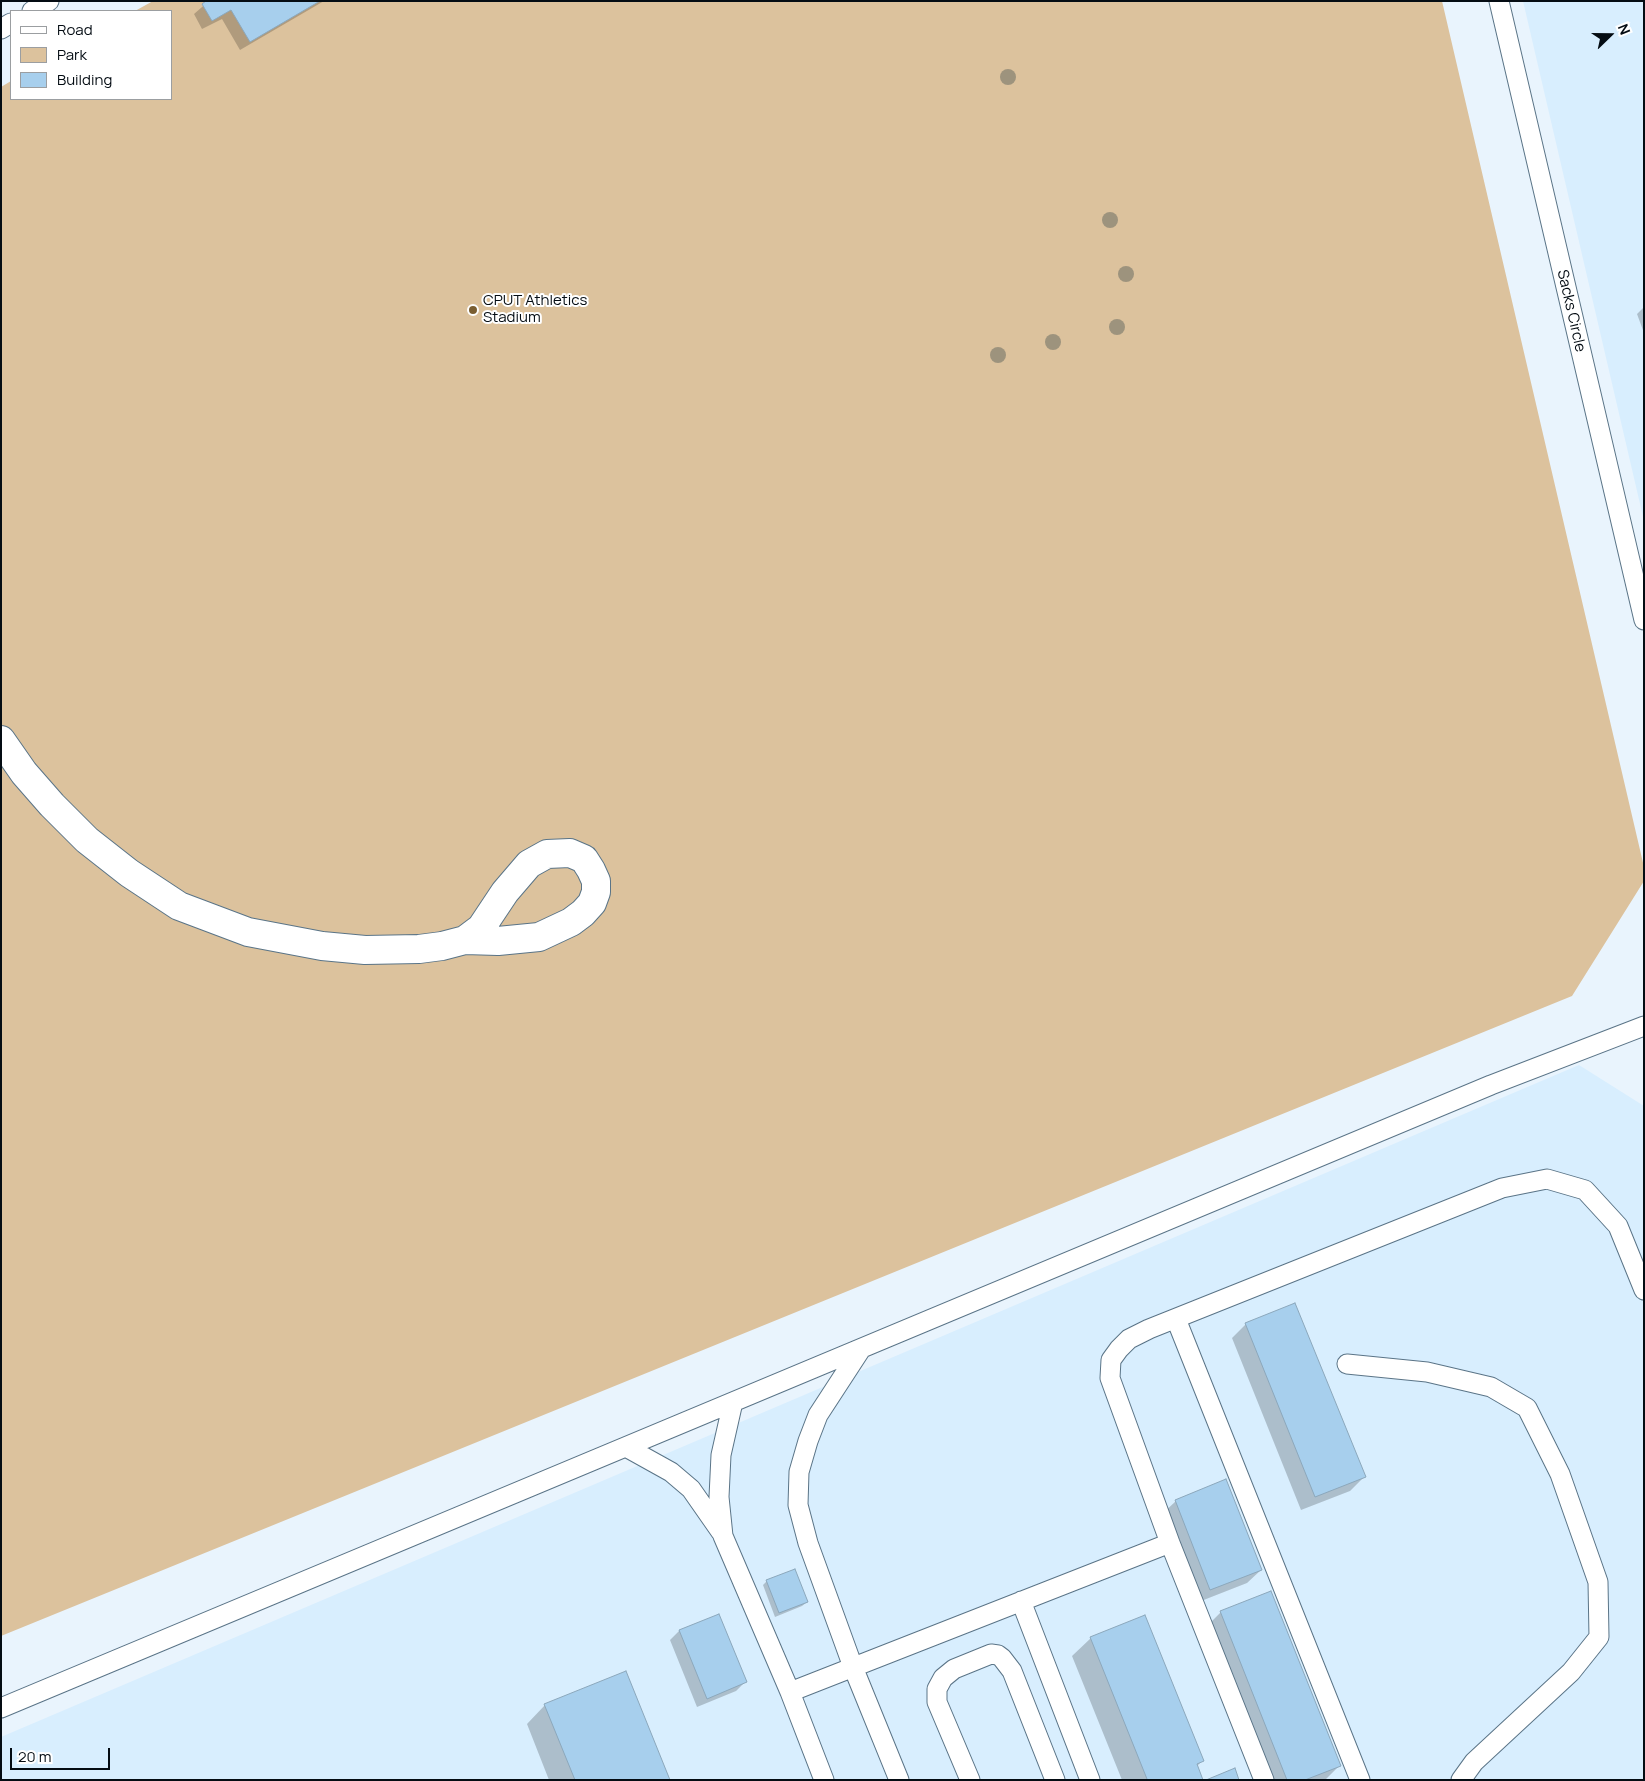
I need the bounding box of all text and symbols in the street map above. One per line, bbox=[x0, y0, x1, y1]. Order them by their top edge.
legend bbox=[10, 10, 172, 100]
north arrow bbox=[1585, 10, 1635, 60]
text: Road bbox=[57, 19, 93, 40]
text: N bbox=[1614, 21, 1635, 37]
text: Park bbox=[57, 44, 87, 65]
text: Building bbox=[57, 69, 112, 90]
street label: Sacks Circle bbox=[1553, 268, 1589, 354]
place label: CPUT Athletics Stadium bbox=[483, 292, 587, 327]
marker: CPUT Athletics Stadium bbox=[467, 304, 479, 316]
scale bar bbox=[12, 1738, 112, 1770]
text: 20 m bbox=[18, 1746, 51, 1767]

